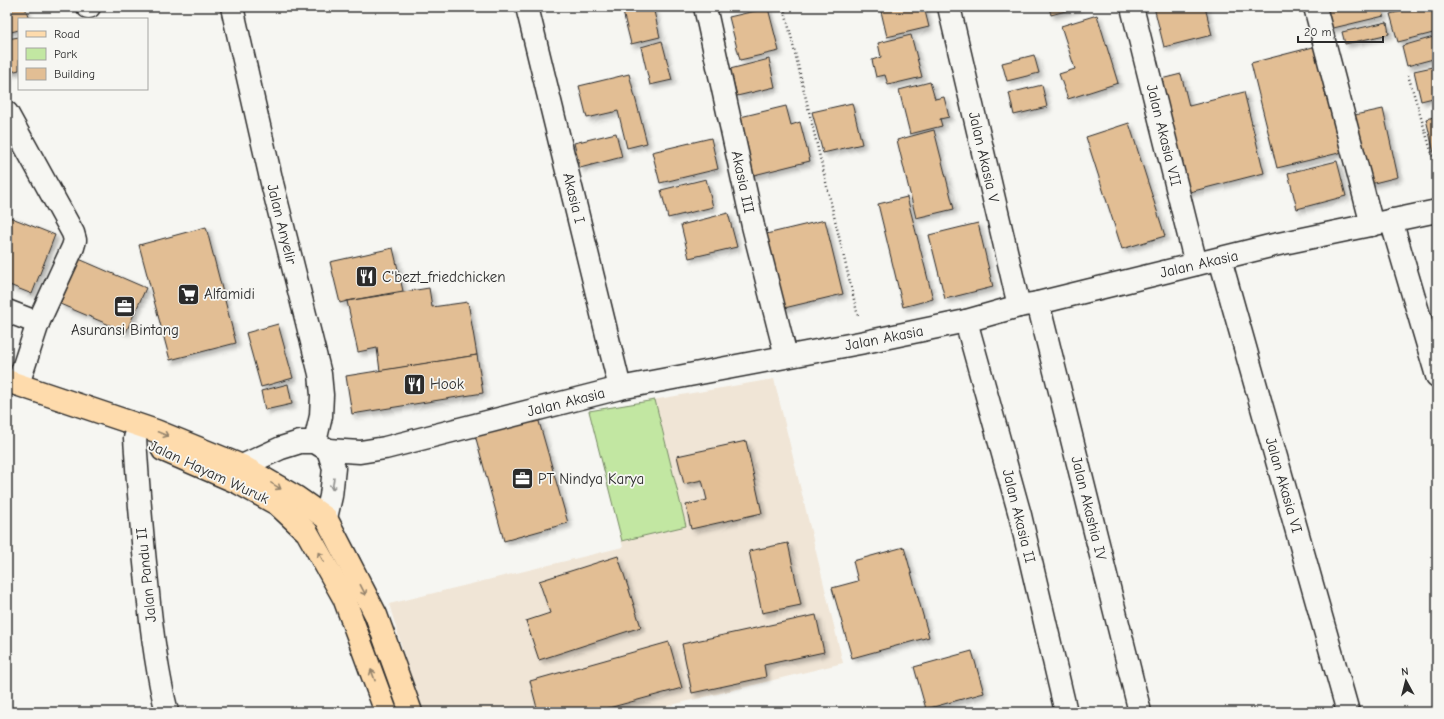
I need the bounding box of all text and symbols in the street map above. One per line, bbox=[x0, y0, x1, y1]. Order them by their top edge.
legend bbox=[18, 18, 148, 90]
scale bar bbox=[1298, 18, 1383, 44]
text: 20 m bbox=[1304, 25, 1332, 39]
text: Road bbox=[54, 27, 80, 41]
text: Park bbox=[54, 47, 77, 61]
text: Building bbox=[54, 67, 95, 81]
street label: Jalan Akasia VII bbox=[1143, 82, 1185, 188]
street label: Jalan Akasia V bbox=[965, 110, 1003, 204]
street label: Akasia III bbox=[728, 149, 758, 215]
street label: Akasia I bbox=[559, 171, 589, 225]
street label: Jalan Anyelir bbox=[263, 182, 301, 266]
street label: Jalan Akasia bbox=[1158, 246, 1240, 282]
restaurant icon: C'bezt_friedchicken bbox=[353, 264, 379, 290]
place label: C'bezt_friedchicken bbox=[382, 268, 506, 286]
supermarket icon: Alfamidi bbox=[175, 281, 201, 307]
place label: Alfamidi bbox=[204, 285, 255, 303]
office icon: Asuransi Bintang bbox=[112, 294, 138, 320]
place label: Asuransi Bintang bbox=[71, 321, 179, 339]
street label: Jalan Akasia bbox=[843, 322, 925, 354]
restaurant icon: Hook bbox=[401, 371, 427, 397]
place label: Hook bbox=[430, 375, 465, 393]
street label: Jalan Akasia bbox=[525, 384, 607, 420]
one-way arrow bbox=[157, 431, 169, 439]
street label: Jalan Akasia VI bbox=[1262, 435, 1306, 535]
street label: Jalan Hayam Wuruk bbox=[146, 436, 273, 508]
street label: Jalan Akashia IV bbox=[1067, 454, 1111, 562]
office icon: PT Nindya Karya bbox=[509, 466, 535, 492]
street label: Jalan Akasia II bbox=[999, 467, 1039, 565]
place label: PT Nindya Karya bbox=[538, 470, 644, 488]
one-way arrow bbox=[329, 477, 337, 490]
one-way arrow bbox=[270, 482, 282, 490]
street label: Jalan Pandu II bbox=[132, 527, 160, 623]
one-way arrow bbox=[317, 551, 324, 563]
one-way arrow bbox=[360, 584, 367, 596]
north arrow bbox=[1386, 661, 1426, 701]
text: N bbox=[1400, 665, 1409, 678]
one-way arrow bbox=[368, 670, 376, 682]

